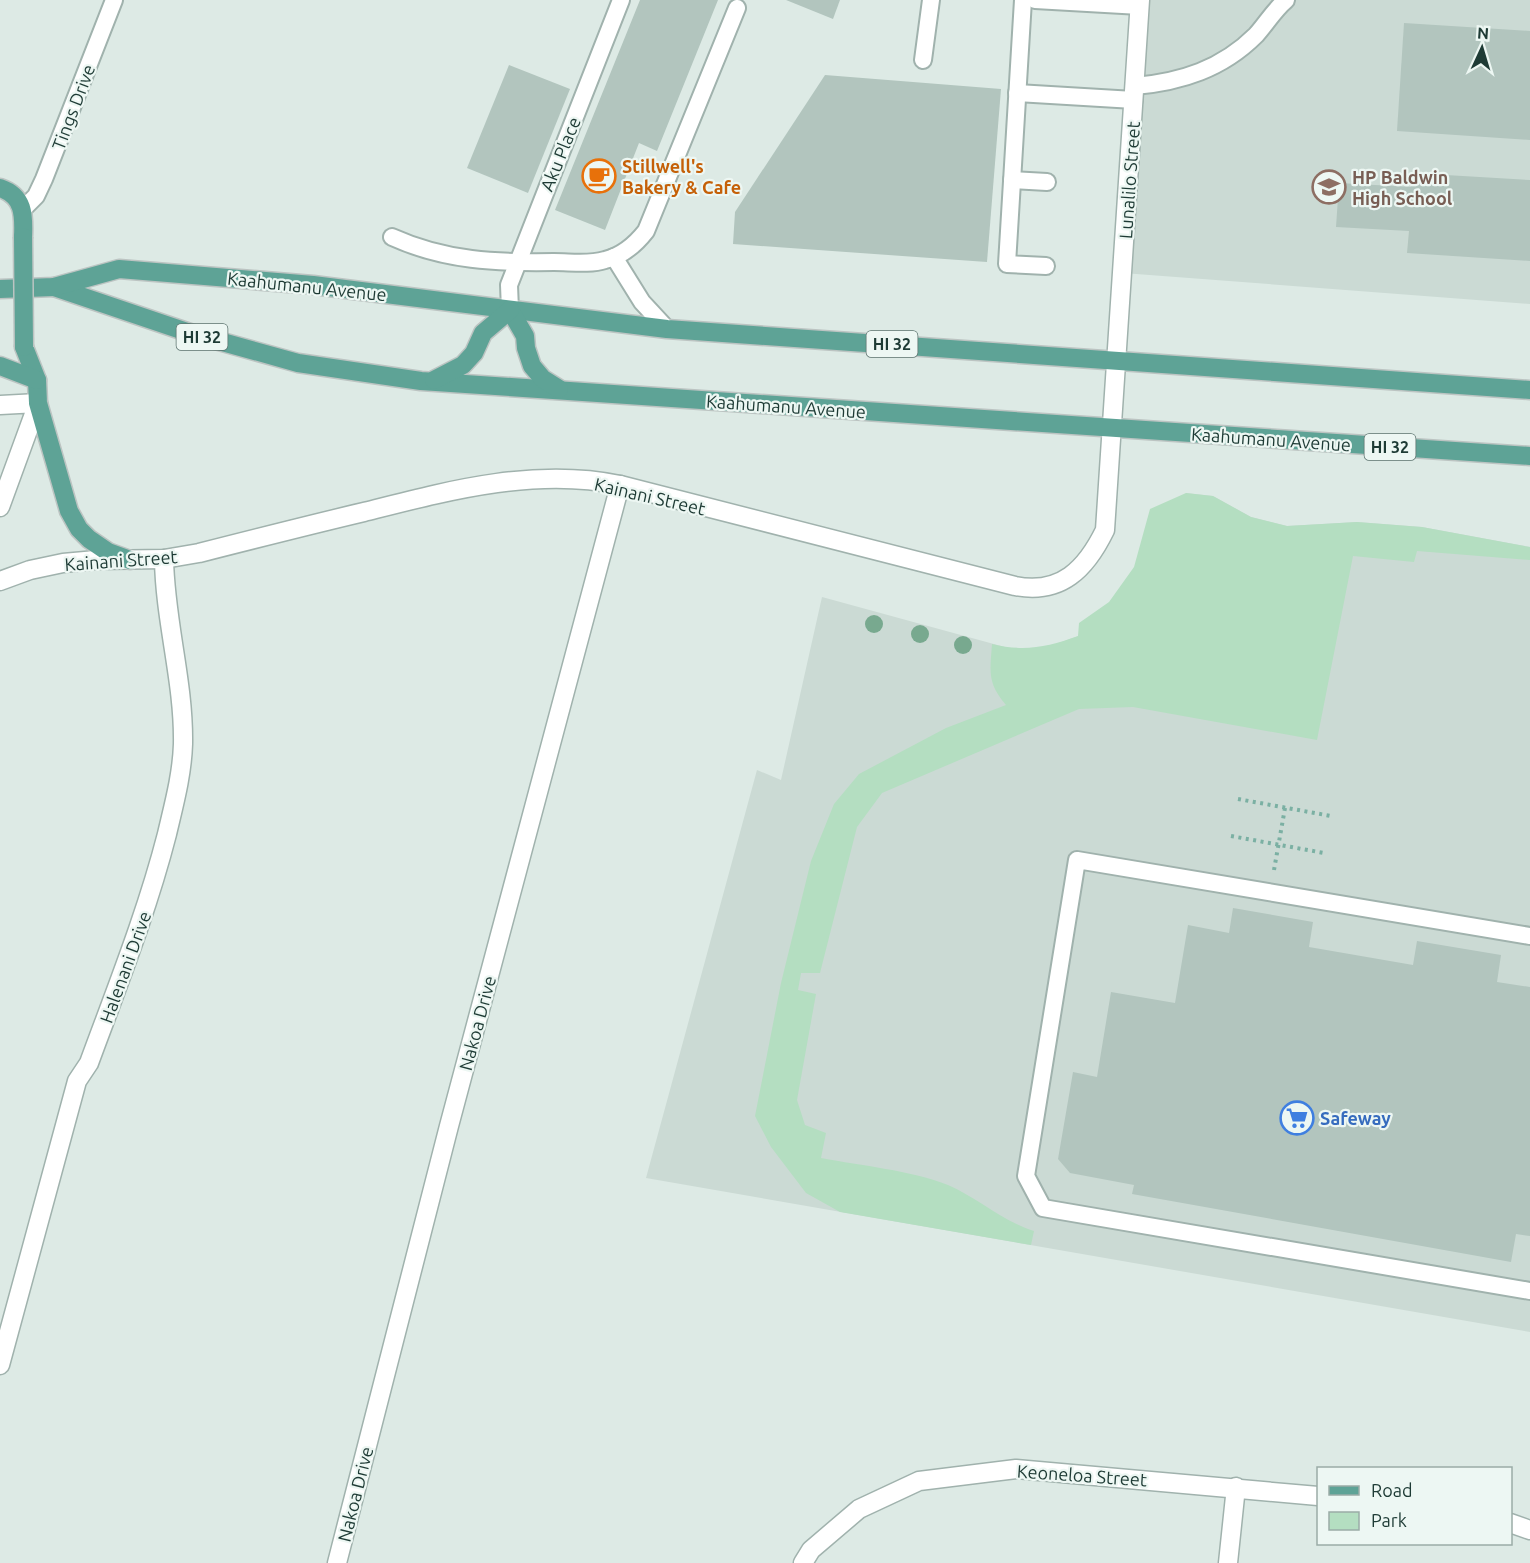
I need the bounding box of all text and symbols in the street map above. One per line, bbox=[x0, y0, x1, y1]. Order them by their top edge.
north arrow bbox=[1452, 18, 1512, 78]
text: N bbox=[1476, 24, 1490, 42]
street label: Tings Drive bbox=[48, 61, 98, 153]
street label: Aku Place bbox=[536, 114, 584, 194]
street label: Lunalilo Street bbox=[1115, 121, 1143, 239]
place label: Stillwell's Bakery & Cafe bbox=[622, 156, 741, 197]
cafe icon: Stillwell's Bakery & Cafe bbox=[581, 158, 617, 194]
place label: HP Baldwin High School bbox=[1352, 167, 1453, 208]
school or university icon: HP Baldwin High School bbox=[1311, 169, 1347, 205]
street label: Kaahumanu Avenue bbox=[226, 268, 388, 304]
road number: HI 32 bbox=[176, 324, 228, 350]
road number: HI 32 bbox=[866, 331, 918, 357]
street label: Kaahumanu Avenue bbox=[705, 390, 867, 422]
street label: Kaahumanu Avenue bbox=[1190, 423, 1352, 455]
road number: HI 32 bbox=[1364, 434, 1416, 460]
street label: Kainani Street bbox=[593, 474, 707, 518]
street label: Kainani Street bbox=[64, 546, 178, 574]
street label: Halenani Drive bbox=[96, 908, 154, 1026]
street label: Nakoa Drive bbox=[455, 973, 499, 1073]
supermarket icon: Safeway bbox=[1279, 1100, 1315, 1136]
place label: Safeway bbox=[1320, 1108, 1391, 1128]
street label: Nakoa Drive bbox=[334, 1444, 376, 1544]
street label: Keoneloa Street bbox=[1016, 1460, 1148, 1490]
legend bbox=[1317, 1467, 1512, 1545]
text: Road bbox=[1371, 1480, 1413, 1500]
text: Park bbox=[1371, 1510, 1407, 1530]

